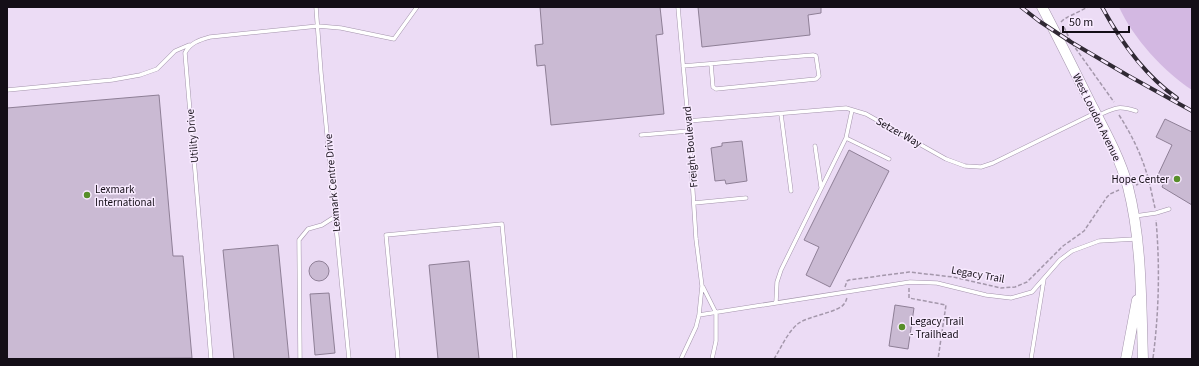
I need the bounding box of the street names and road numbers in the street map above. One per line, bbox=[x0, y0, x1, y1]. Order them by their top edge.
street label: West Loudon Avenue bbox=[1069, 71, 1125, 164]
street label: Freight Boulevard bbox=[679, 106, 702, 188]
street label: Utility Drive bbox=[183, 108, 202, 163]
street label: Setzer Way bbox=[873, 114, 924, 151]
street label: Lexmark Centre Drive bbox=[321, 133, 344, 233]
street label: Legacy Trail bbox=[950, 262, 1006, 287]

